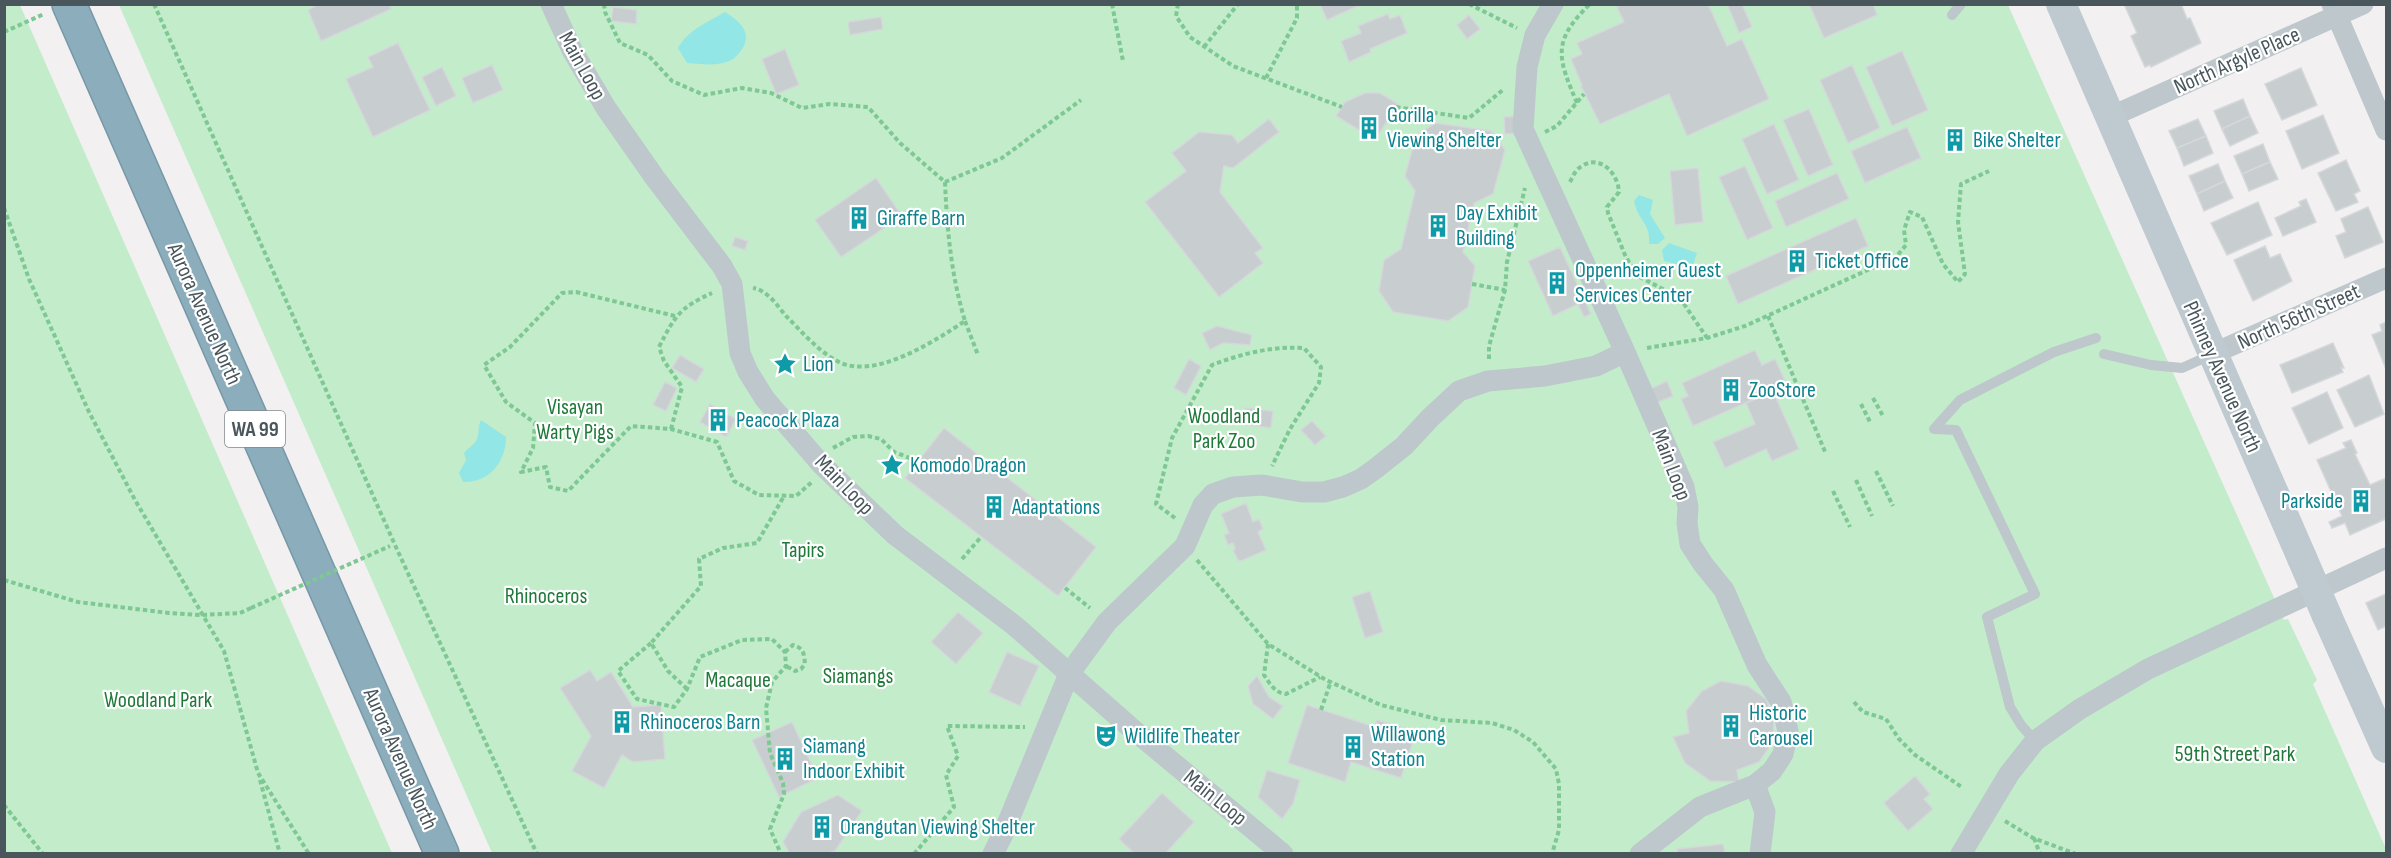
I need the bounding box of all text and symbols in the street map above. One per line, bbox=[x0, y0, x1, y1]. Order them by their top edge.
street label: North Argyle Place bbox=[2170, 21, 2304, 101]
street label: Main Loop bbox=[552, 27, 612, 105]
place label: Gorilla Viewing Shelter bbox=[1387, 102, 1501, 154]
building icon: Gorilla Viewing Shelter bbox=[1356, 115, 1382, 141]
building icon: Bike Shelter bbox=[1942, 127, 1968, 153]
place label: Bike Shelter bbox=[1973, 127, 2061, 154]
place label: Day Exhibit Building bbox=[1456, 200, 1538, 252]
building icon: Giraffe Barn bbox=[846, 205, 872, 231]
place label: Giraffe Barn bbox=[877, 205, 965, 232]
building icon: Day Exhibit Building bbox=[1425, 213, 1451, 239]
street label: Aurora Avenue North bbox=[160, 238, 247, 389]
building icon: Ticket Office bbox=[1784, 248, 1810, 274]
place label: Ticket Office bbox=[1815, 248, 1909, 275]
place label: Oppenheimer Guest Services Center bbox=[1575, 257, 1721, 309]
building icon: Oppenheimer Guest Services Center bbox=[1544, 270, 1570, 296]
street label: North 56th Street bbox=[2234, 278, 2365, 356]
street label: Phinney Avenue North bbox=[2177, 297, 2267, 457]
place icon: Lion bbox=[772, 351, 798, 377]
place label: Lion bbox=[803, 351, 834, 378]
building icon: ZooStore bbox=[1718, 377, 1744, 403]
place label: ZooStore bbox=[1749, 377, 1816, 404]
park label: Visayan Warty Pigs bbox=[536, 394, 614, 446]
park label: Woodland Park Zoo bbox=[1188, 403, 1260, 455]
building icon: Peacock Plaza bbox=[705, 407, 731, 433]
place label: Peacock Plaza bbox=[736, 407, 839, 434]
road number: WA 99 bbox=[225, 411, 285, 447]
street label: Main Loop bbox=[1645, 426, 1697, 504]
street label: Main Loop bbox=[809, 449, 879, 521]
place icon: Komodo Dragon bbox=[879, 452, 905, 478]
place label: Komodo Dragon bbox=[910, 452, 1026, 479]
place label: Parkside bbox=[2281, 488, 2343, 515]
building icon: Parkside bbox=[2348, 488, 2374, 514]
building icon: Adaptations bbox=[981, 494, 1007, 520]
place label: Adaptations bbox=[1011, 494, 1100, 521]
park label: Tapirs bbox=[781, 537, 825, 564]
park label: Rhinoceros bbox=[505, 583, 587, 610]
park label: Siamangs bbox=[823, 663, 893, 690]
park label: Macaque bbox=[705, 667, 771, 694]
street label: Aurora Avenue North bbox=[356, 683, 443, 834]
park label: Woodland Park bbox=[104, 687, 213, 714]
place label: Historic Carousel bbox=[1749, 700, 1813, 752]
building icon: Rhinoceros Barn bbox=[609, 709, 635, 735]
place label: Rhinoceros Barn bbox=[640, 709, 760, 736]
building icon: Historic Carousel bbox=[1718, 713, 1744, 739]
place label: Willawong Station bbox=[1371, 721, 1446, 773]
theatre icon: Wildlife Theater bbox=[1093, 723, 1119, 749]
place label: Wildlife Theater bbox=[1124, 723, 1240, 750]
place label: Siamang Indoor Exhibit bbox=[803, 733, 905, 785]
building icon: Willawong Station bbox=[1340, 734, 1366, 760]
park label: 59th Street Park bbox=[2175, 741, 2296, 768]
building icon: Siamang Indoor Exhibit bbox=[772, 746, 798, 772]
street label: Main Loop bbox=[1178, 764, 1252, 832]
building icon: Orangutan Viewing Shelter bbox=[809, 814, 835, 840]
place label: Orangutan Viewing Shelter bbox=[840, 814, 1035, 841]

